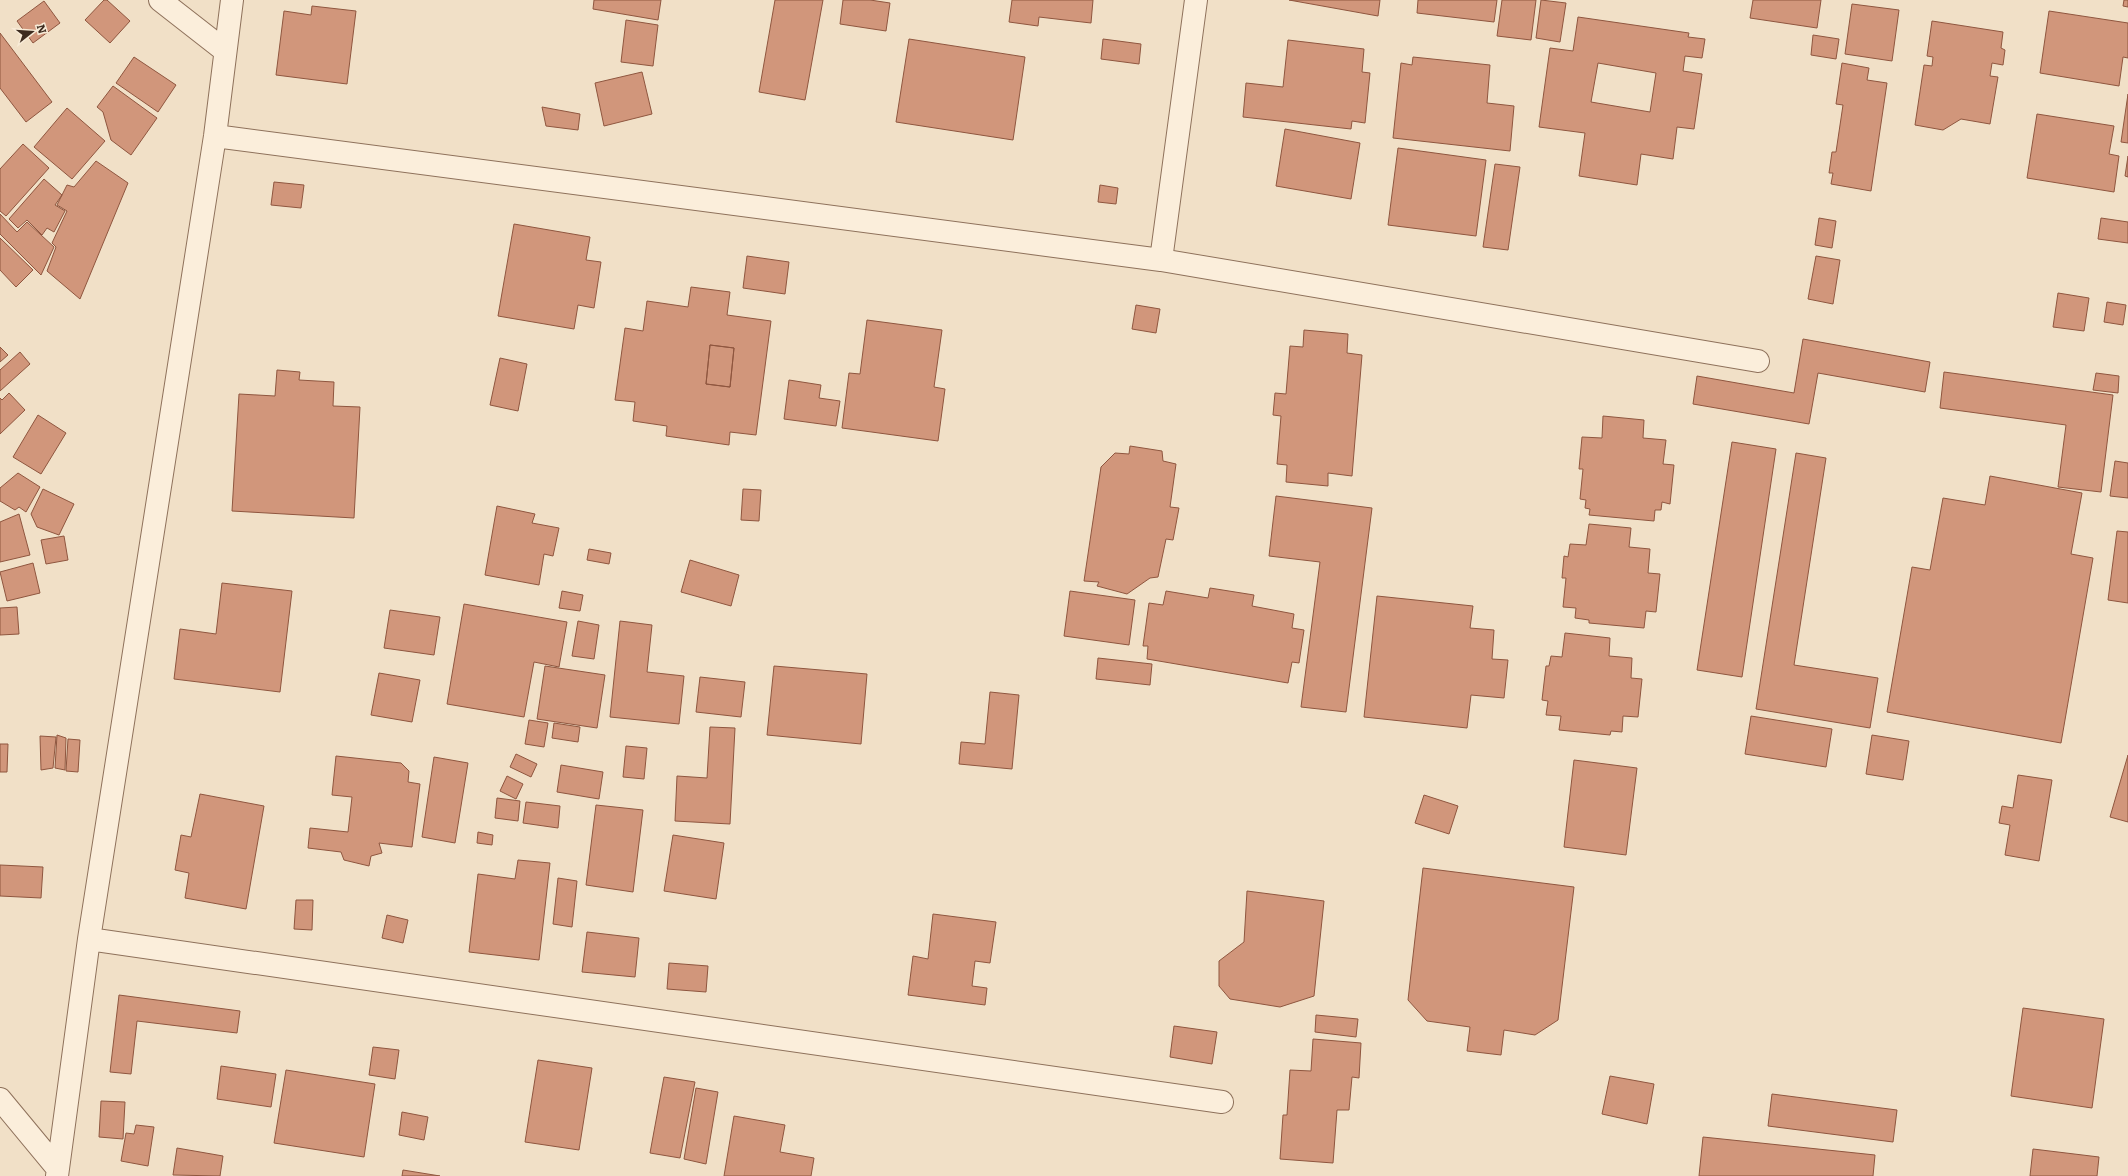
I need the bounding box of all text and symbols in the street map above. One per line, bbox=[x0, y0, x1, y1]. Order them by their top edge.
north arrow bbox=[12, 12, 52, 52]
text: N bbox=[34, 22, 52, 36]

